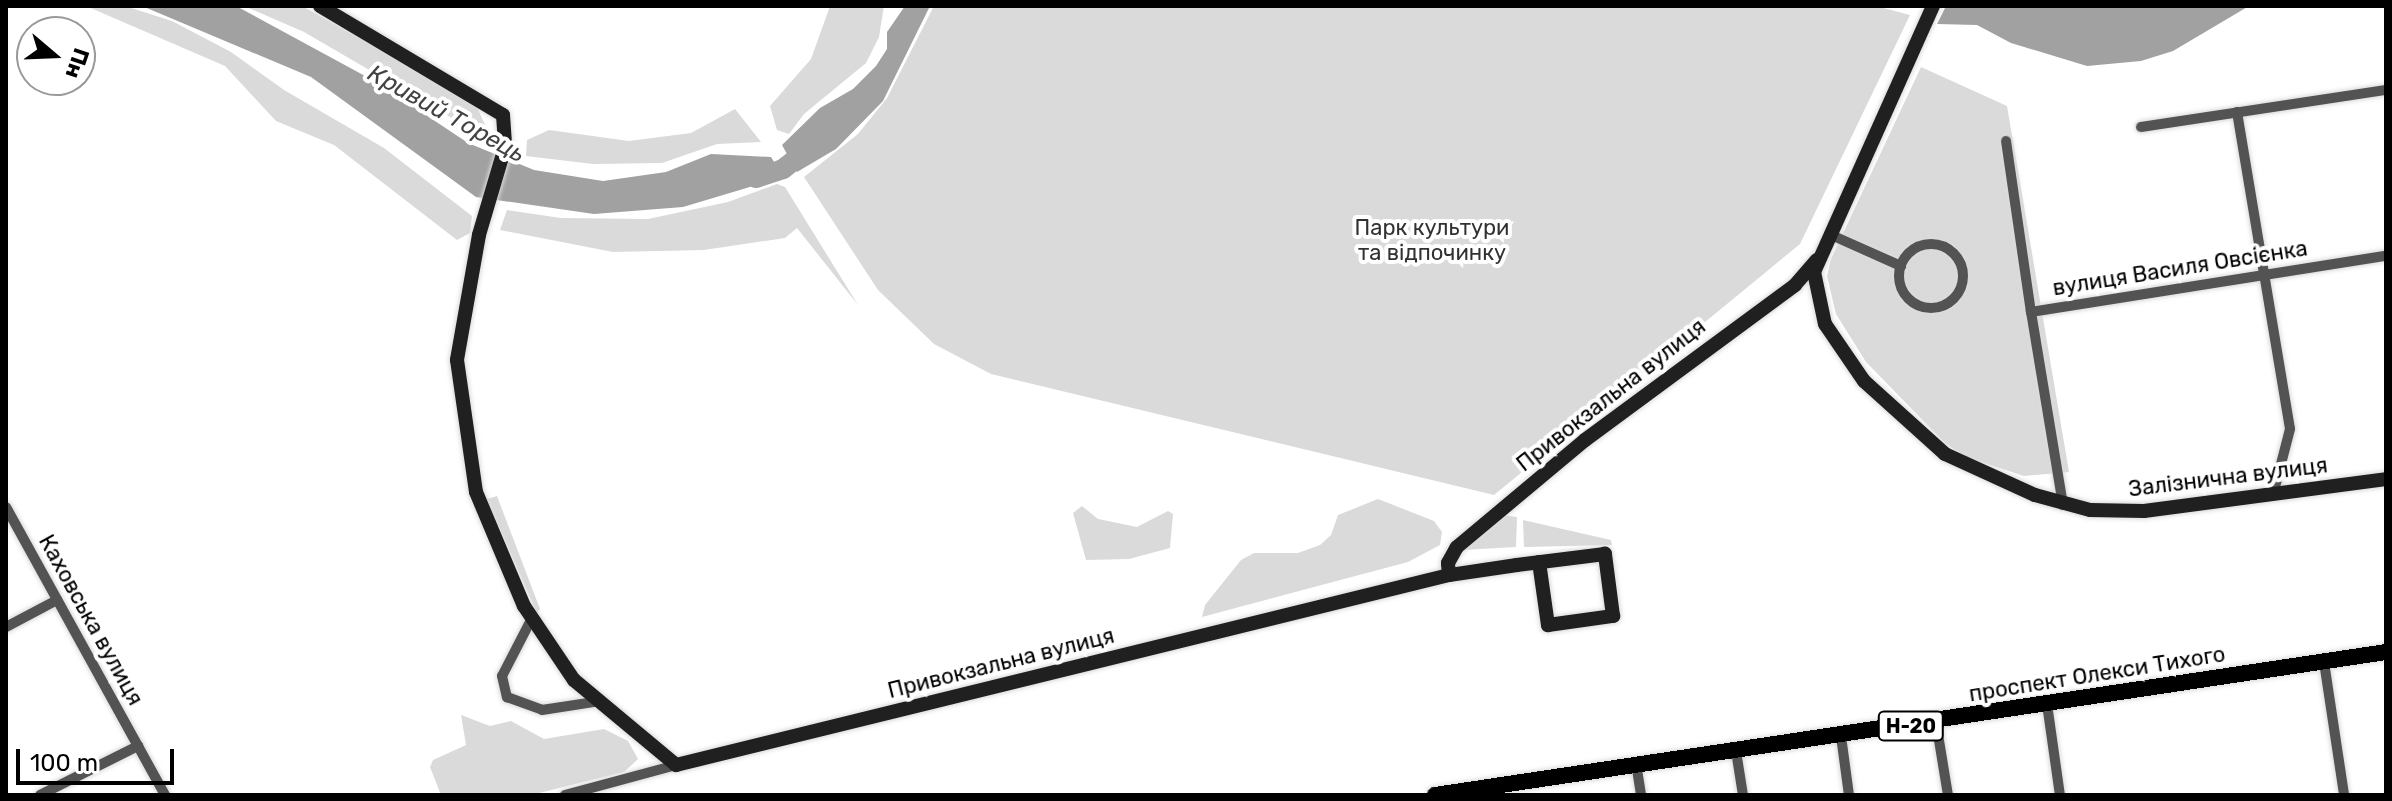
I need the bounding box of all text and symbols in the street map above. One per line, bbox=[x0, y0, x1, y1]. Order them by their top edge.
north arrow bbox=[16, 16, 96, 96]
text: Пн bbox=[60, 45, 95, 82]
water label: Кривий Торець bbox=[362, 59, 530, 169]
park label: Парк культури та відпочинку bbox=[1355, 214, 1509, 266]
street label: вулиця Василя Овсієнка bbox=[2051, 235, 2309, 301]
street label: Привокзальна вулиця bbox=[1511, 313, 1711, 477]
street label: Залізнична вулиця bbox=[2127, 452, 2329, 502]
street label: Каховська вулиця bbox=[33, 530, 149, 710]
street label: Привокзальна вулиця bbox=[885, 622, 1117, 704]
street label: проспект Олекси Тихого bbox=[1967, 641, 2227, 707]
road number: Н-20 bbox=[1877, 710, 1945, 742]
scale bar bbox=[20, 733, 178, 783]
text: 100 m bbox=[30, 749, 98, 777]

